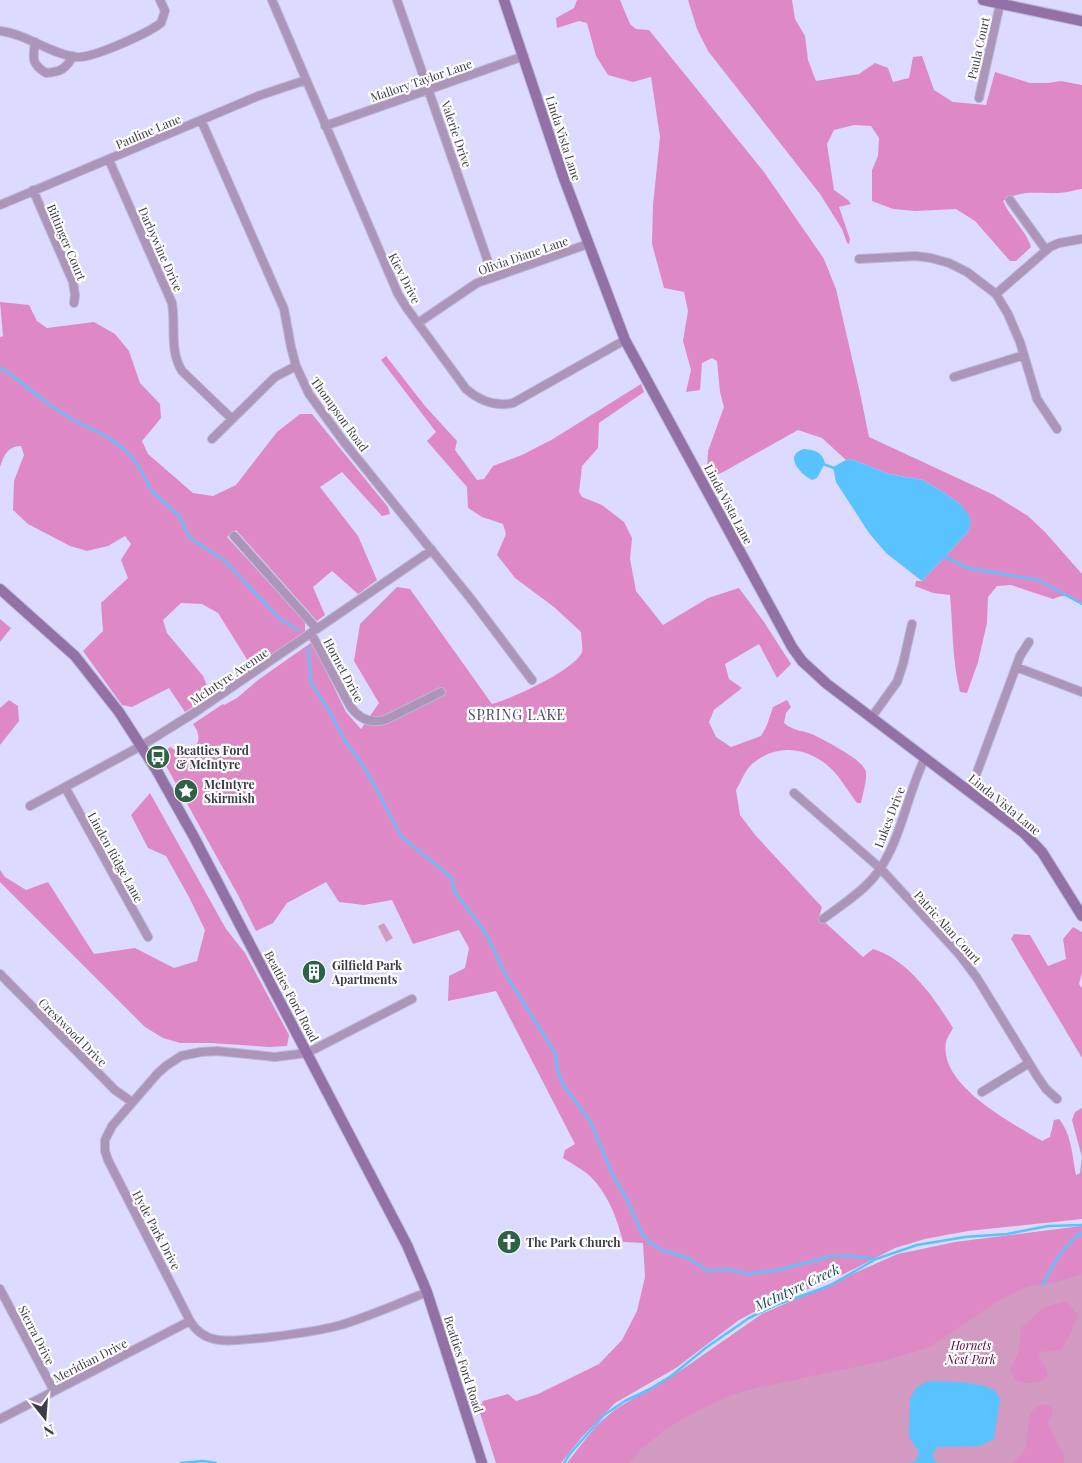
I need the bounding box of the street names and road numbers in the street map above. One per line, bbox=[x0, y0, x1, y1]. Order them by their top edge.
street label: Paula Court bbox=[963, 15, 993, 81]
street label: Mallory Taylor Lane bbox=[368, 55, 474, 105]
street label: Linda Vista Lane bbox=[543, 93, 585, 183]
street label: Valerie Drive bbox=[438, 98, 476, 169]
street label: Pauline Lane bbox=[113, 110, 183, 152]
street label: Bittinger Court bbox=[44, 201, 91, 283]
street label: Darbywine Drive bbox=[135, 204, 187, 294]
street label: Olivia Diane Lane bbox=[476, 232, 570, 278]
street label: Kiev Drive bbox=[385, 250, 425, 306]
street label: Thompson Road bbox=[308, 374, 372, 454]
street label: Linda Vista Lane bbox=[701, 461, 757, 547]
street label: Hornet Drive bbox=[320, 635, 368, 705]
street label: McIntyre Avenue bbox=[187, 644, 271, 708]
street label: Linda Vista Lane bbox=[966, 770, 1044, 838]
street label: Lukes Drive bbox=[870, 784, 908, 850]
street label: Linden Ridge Lane bbox=[85, 809, 147, 905]
street label: Patric Alan Court bbox=[911, 887, 986, 967]
street label: Beatties Ford Road bbox=[261, 948, 323, 1044]
street label: Crestwood Drive bbox=[35, 994, 111, 1070]
street label: Hyde Park Drive bbox=[129, 1188, 185, 1272]
street label: Sierra Drive bbox=[15, 1302, 59, 1368]
street label: Beatties Ford Road bbox=[441, 1314, 487, 1415]
street label: Meridian Drive bbox=[50, 1334, 130, 1386]

